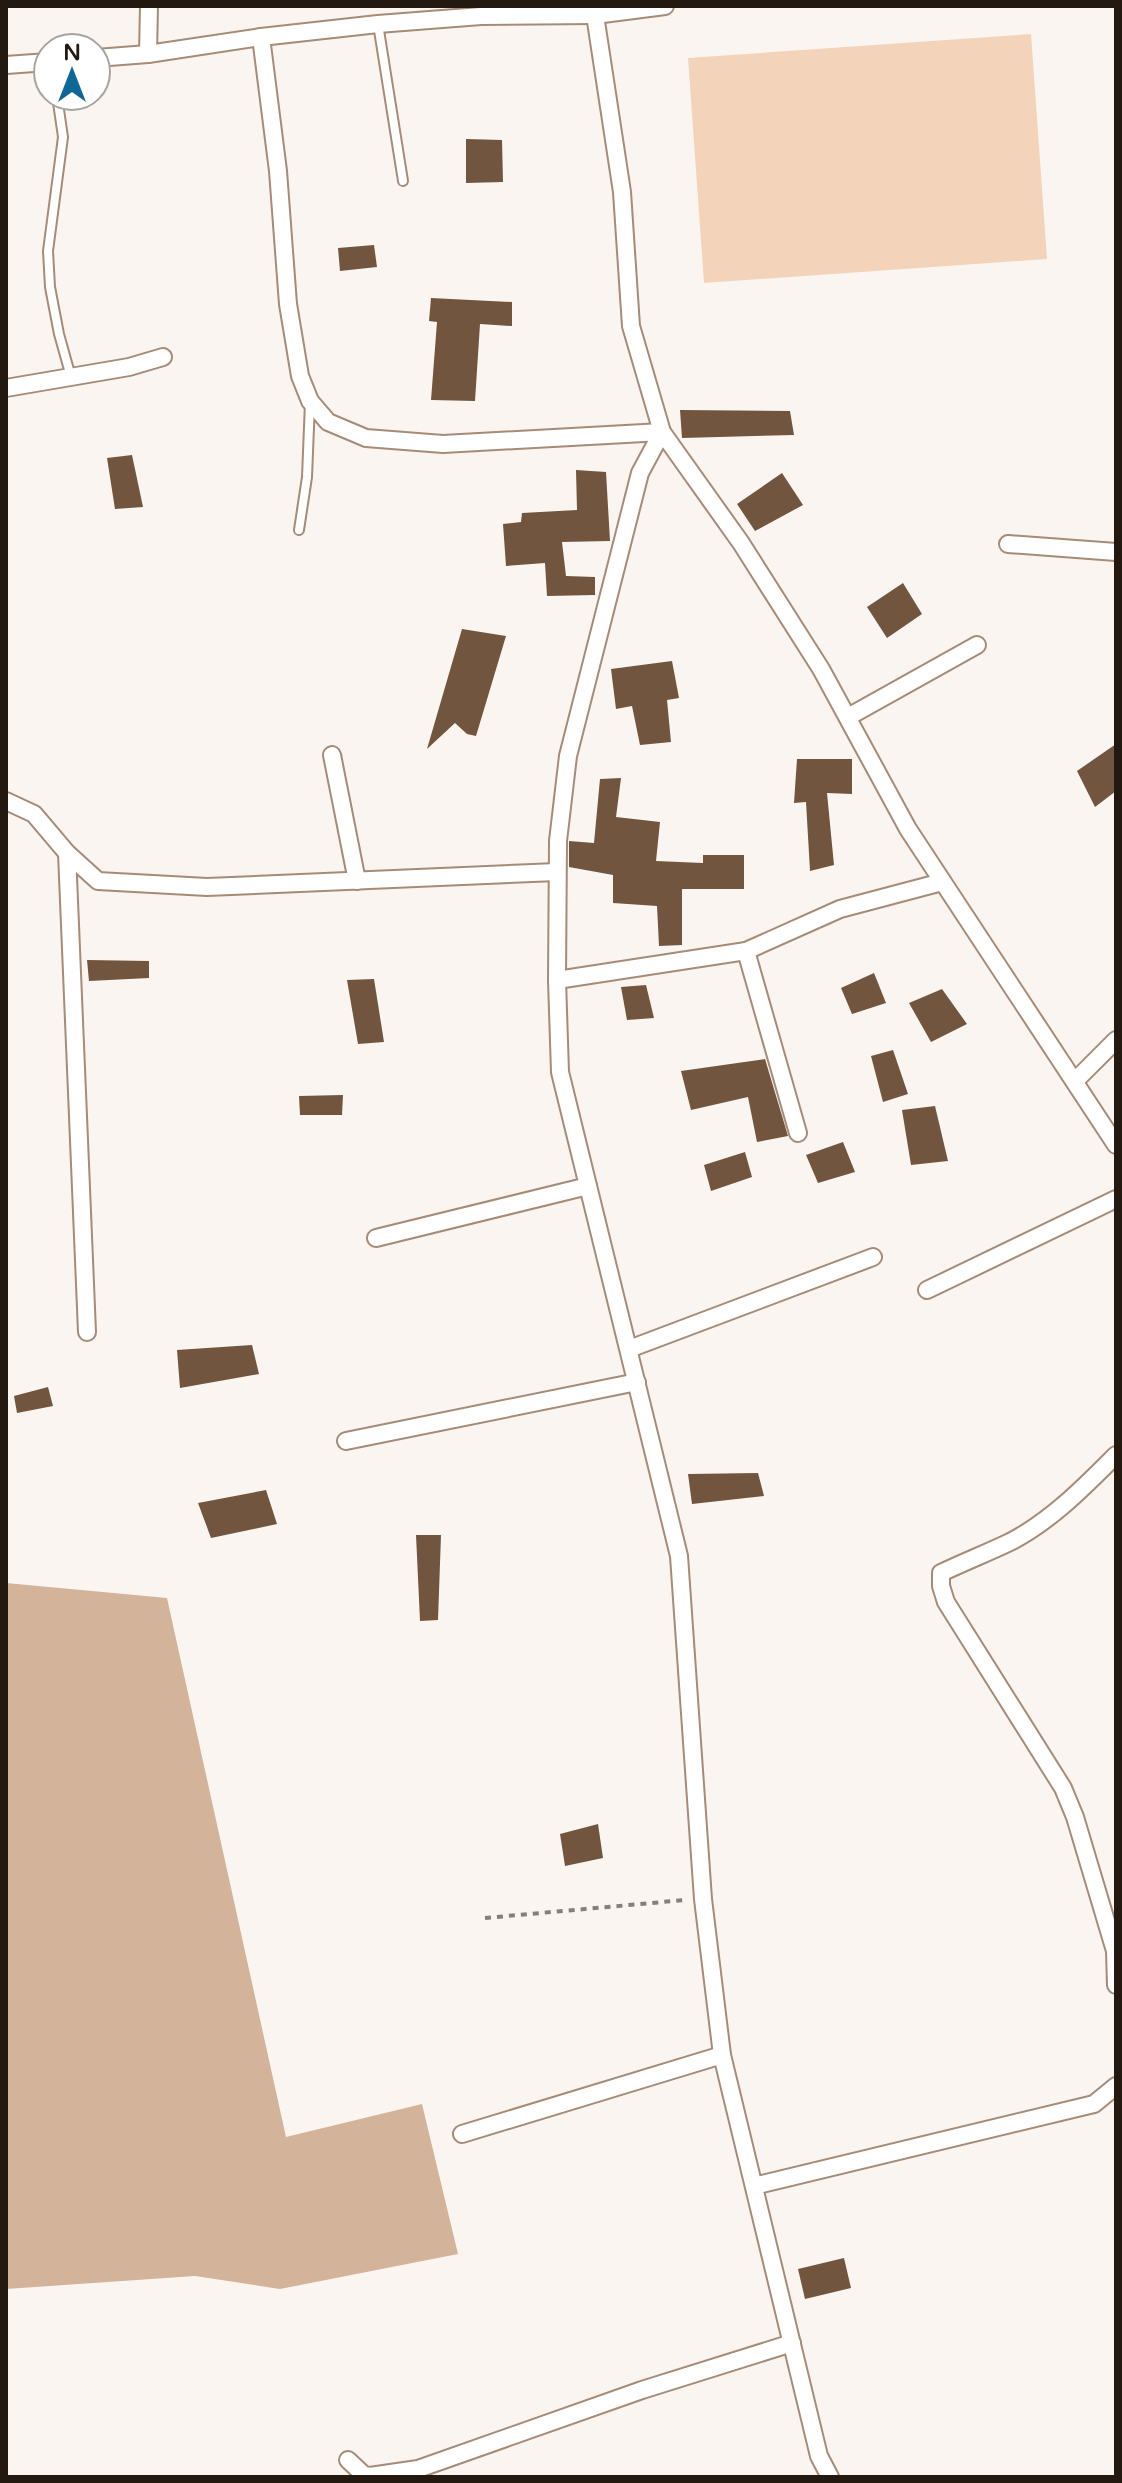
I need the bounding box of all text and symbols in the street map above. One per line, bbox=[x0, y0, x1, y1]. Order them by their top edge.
north arrow bbox=[32, 32, 112, 112]
text: N bbox=[63, 40, 81, 66]

